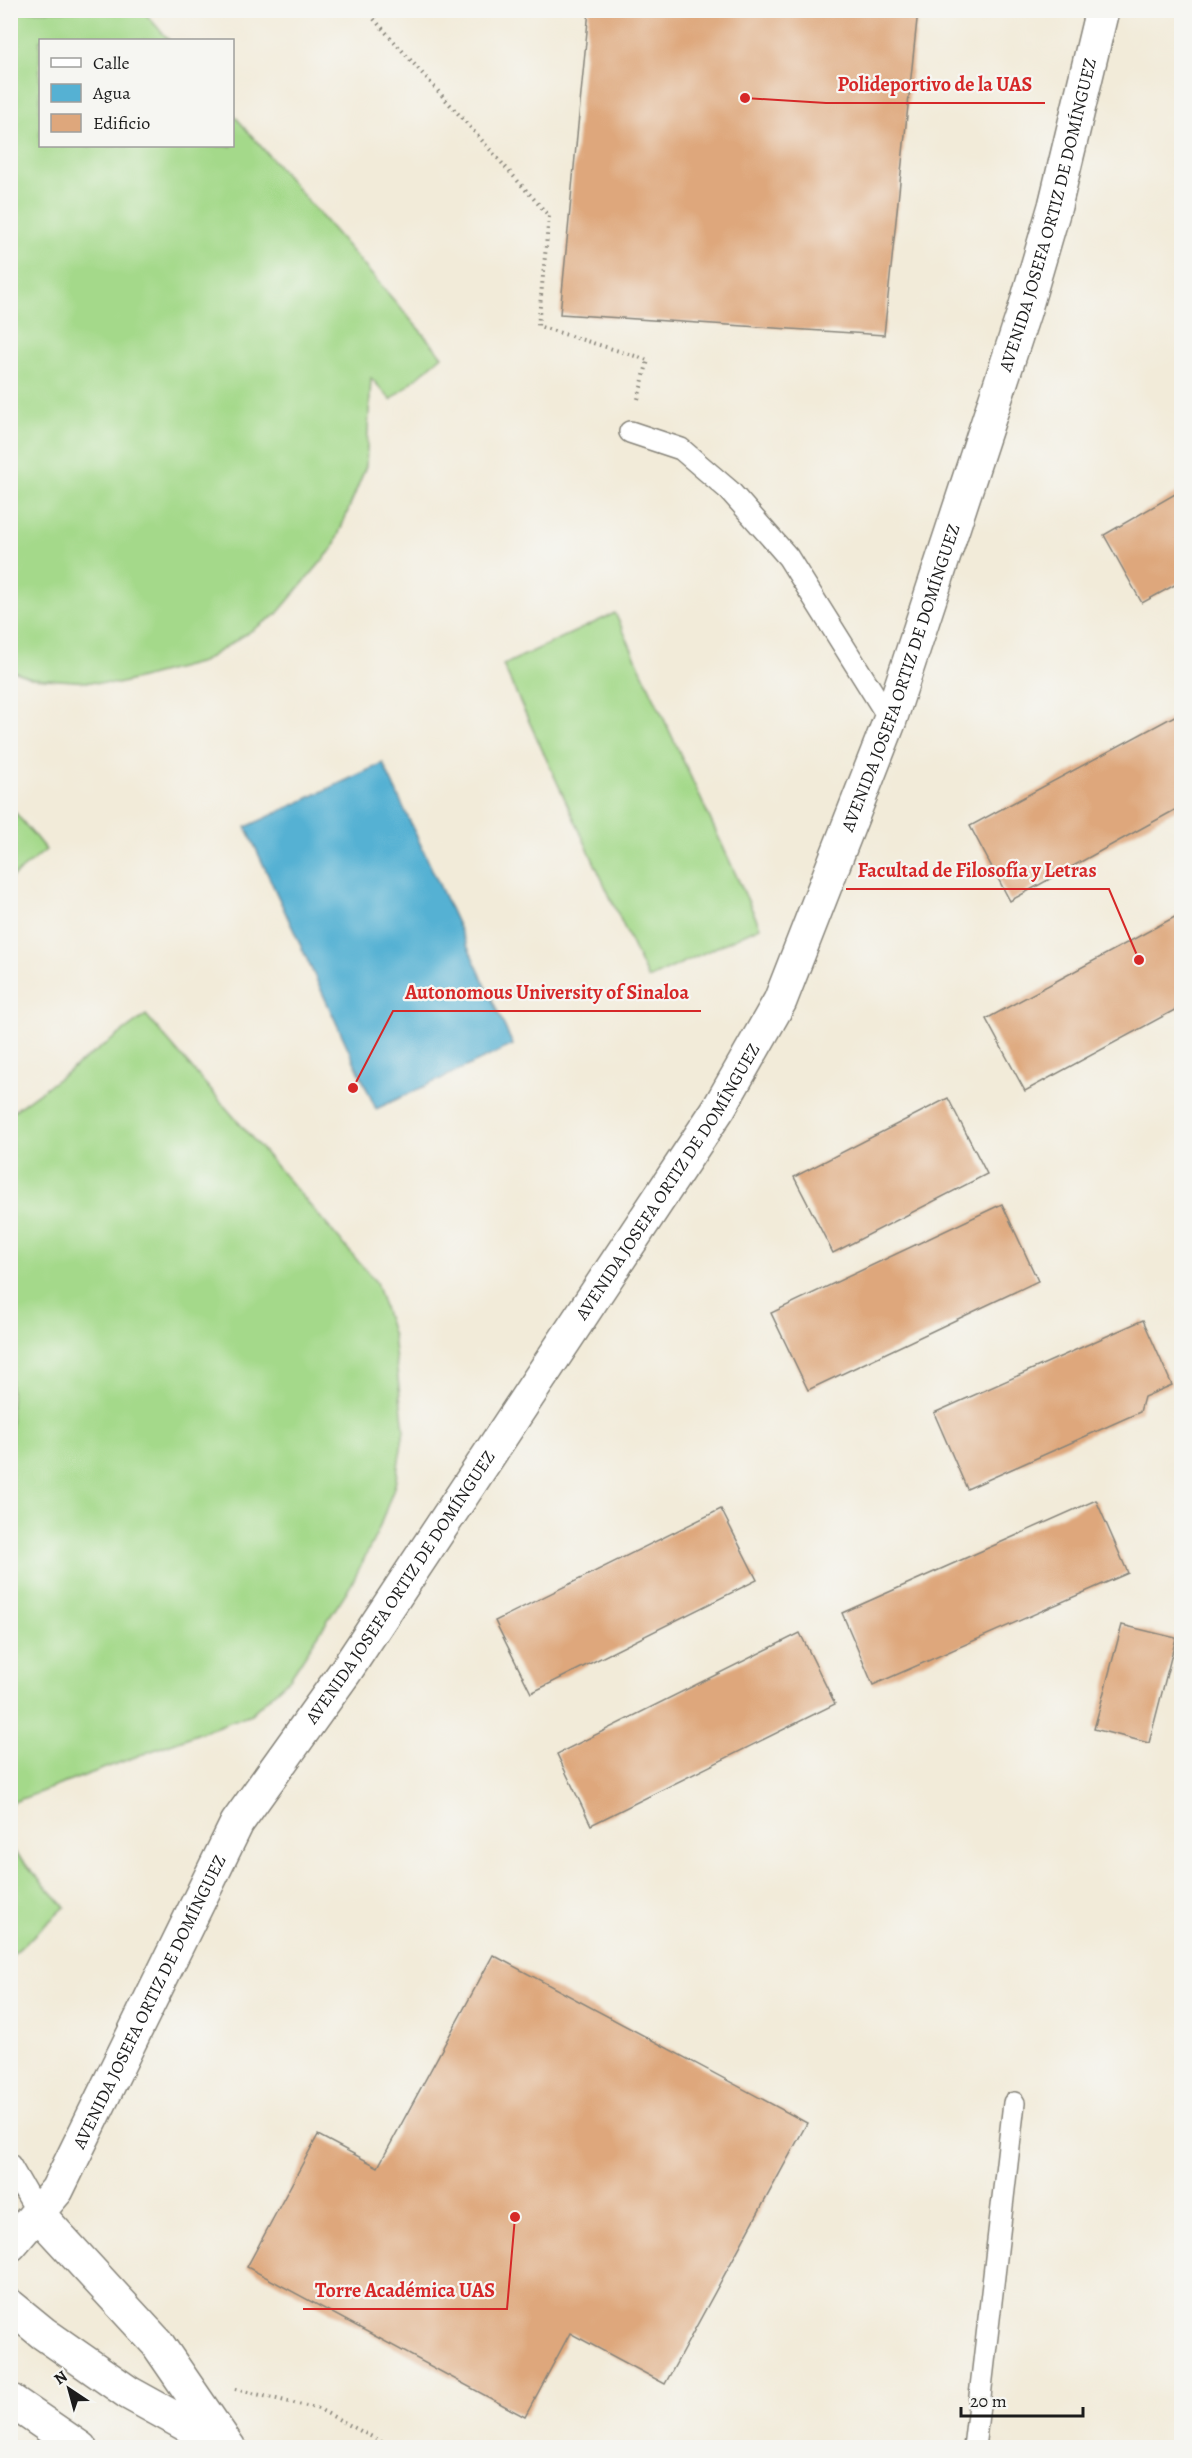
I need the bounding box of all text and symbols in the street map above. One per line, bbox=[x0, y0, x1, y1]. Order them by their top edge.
legend bbox=[39, 39, 234, 147]
text: Calle bbox=[93, 51, 130, 75]
street label: AVENIDA JOSEFA ORTIZ DE DOMÍNGUEZ bbox=[993, 55, 1102, 376]
callout: Polideportivo de la UAS bbox=[826, 65, 1045, 103]
text: Polideportivo de la UAS bbox=[838, 71, 1032, 98]
text: Agua bbox=[92, 81, 131, 105]
text: Edificio bbox=[93, 111, 150, 135]
street label: AVENIDA JOSEFA ORTIZ DE DOMÍNGUEZ bbox=[835, 521, 966, 836]
callout: Facultad de Filosofía y Letras bbox=[846, 851, 1109, 889]
text: Facultad de Filosofía y Letras bbox=[857, 857, 1097, 884]
callout: Autonomous University of Sinaloa bbox=[393, 973, 701, 1011]
text: Autonomous University of Sinaloa bbox=[404, 979, 689, 1006]
street label: AVENIDA JOSEFA ORTIZ DE DOMÍNGUEZ bbox=[569, 1039, 765, 1325]
street label: AVENIDA JOSEFA ORTIZ DE DOMÍNGUEZ bbox=[299, 1446, 501, 1729]
street label: AVENIDA JOSEFA ORTIZ DE DOMÍNGUEZ bbox=[67, 1851, 232, 2154]
callout: Torre Académica UAS bbox=[303, 2271, 507, 2309]
text: Torre Académica UAS bbox=[315, 2277, 495, 2304]
north arrow bbox=[39, 2359, 99, 2419]
text: N bbox=[50, 2365, 72, 2390]
scale bar bbox=[961, 2380, 1082, 2418]
text: 20 m bbox=[970, 2389, 1007, 2413]

